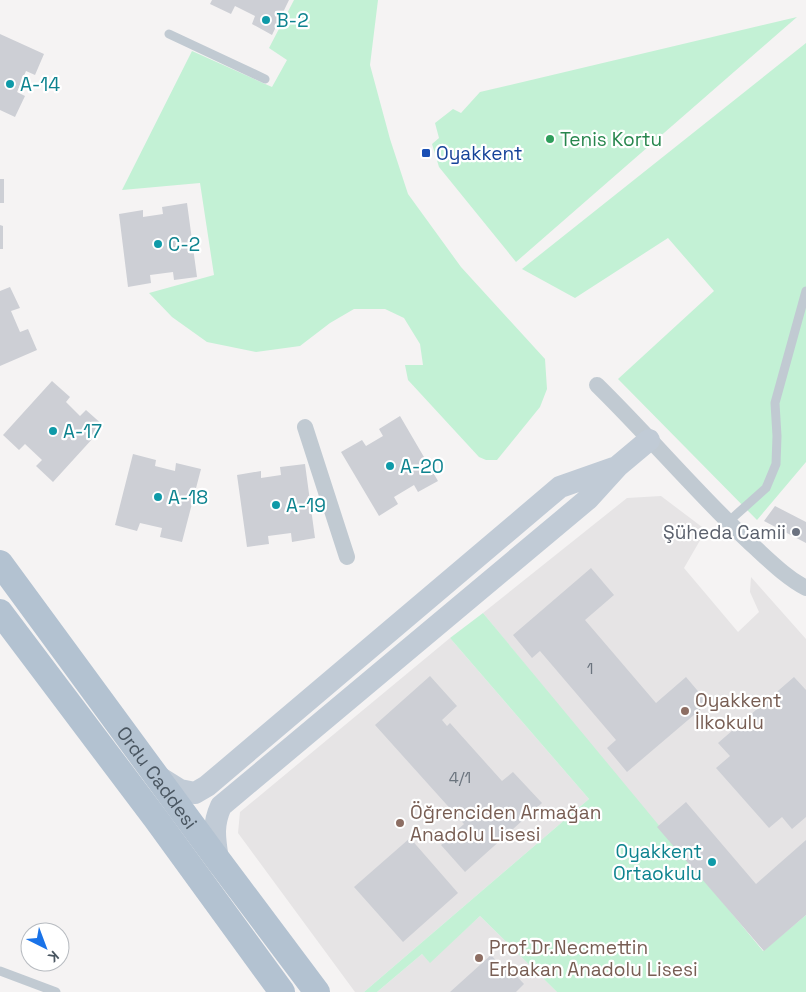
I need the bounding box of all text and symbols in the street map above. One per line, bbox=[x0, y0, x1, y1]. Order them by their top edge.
place label: B-2 bbox=[276, 8, 309, 33]
marker: B-2 bbox=[260, 14, 272, 26]
place label: A-14 bbox=[20, 72, 60, 97]
marker: A-14 bbox=[4, 78, 16, 90]
place label: Tenis Kortu bbox=[560, 127, 662, 152]
marker: Tenis Kortu bbox=[544, 133, 556, 145]
place label: Oyakkent bbox=[436, 141, 523, 166]
marker: Oyakkent bbox=[420, 147, 432, 159]
place label: C-2 bbox=[168, 232, 200, 257]
marker: C-2 bbox=[152, 238, 164, 250]
place label: A-17 bbox=[63, 419, 102, 444]
marker: A-17 bbox=[47, 425, 59, 437]
place label: A-20 bbox=[400, 454, 444, 479]
marker: A-20 bbox=[384, 460, 396, 472]
place label: A-18 bbox=[168, 485, 208, 510]
marker: A-18 bbox=[152, 491, 164, 503]
place label: A-19 bbox=[286, 493, 326, 518]
marker: A-19 bbox=[270, 499, 282, 511]
place label: Şüheda Camii bbox=[663, 520, 786, 545]
marker: Şüheda Camii bbox=[790, 526, 802, 538]
house number: 1 bbox=[587, 658, 593, 679]
place label: Oyakkent İlkokulu bbox=[695, 688, 782, 735]
marker: Oyakkent İlkokulu bbox=[679, 705, 691, 717]
street label: Ordu Caddesi bbox=[111, 721, 203, 834]
house number: 4/1 bbox=[449, 767, 471, 788]
place label: Öğrenciden Armağan Anadolu Lisesi bbox=[410, 800, 601, 847]
marker: Öğrenciden Armağan Anadolu Lisesi bbox=[394, 817, 406, 829]
place label: Oyakkent Ortaokulu bbox=[613, 839, 702, 886]
marker: Oyakkent Ortaokulu bbox=[706, 856, 718, 868]
north arrow bbox=[20, 922, 70, 972]
place label: Prof.Dr.Necmettin Erbakan Anadolu Lisesi bbox=[489, 935, 698, 982]
text: K bbox=[44, 947, 63, 966]
marker: Prof.Dr.Necmettin Erbakan Anadolu Lisesi bbox=[473, 952, 485, 964]

